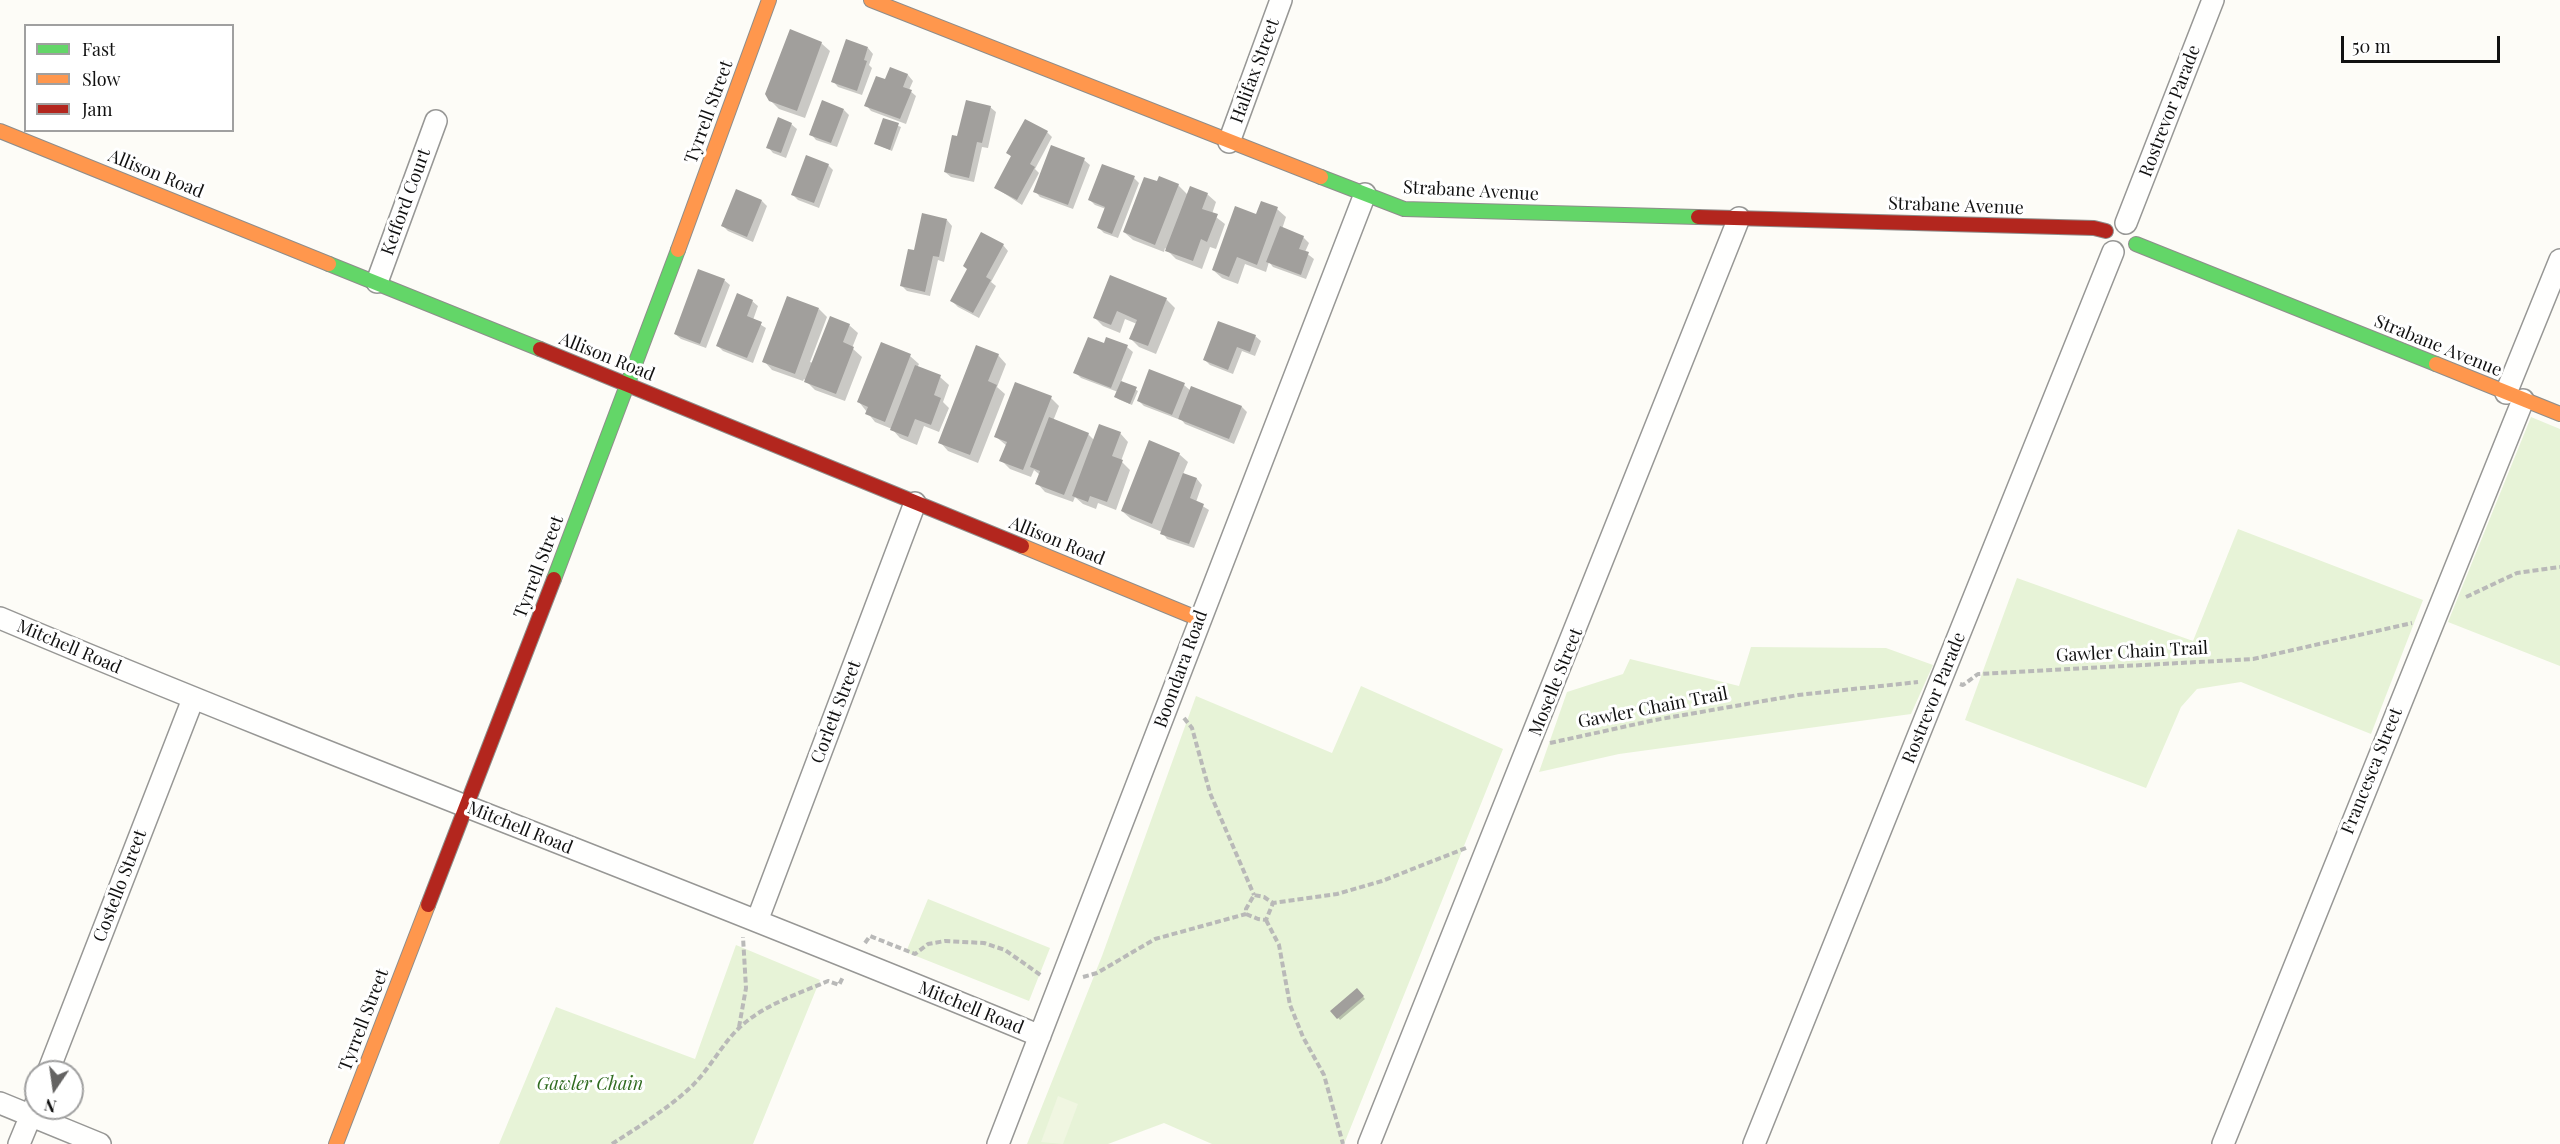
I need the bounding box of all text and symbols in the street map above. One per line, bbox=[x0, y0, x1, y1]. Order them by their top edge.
street label: Halifax Street bbox=[1226, 16, 1284, 126]
legend bbox=[24, 24, 234, 132]
scale bar bbox=[2344, 24, 2503, 62]
text: 50 m bbox=[2352, 34, 2391, 58]
text: Fast bbox=[82, 37, 115, 61]
street label: Rostrevor Parade bbox=[2135, 42, 2205, 180]
street label: Tyrrell Street bbox=[680, 58, 738, 166]
text: Slow bbox=[82, 67, 120, 91]
text: Jam bbox=[82, 97, 112, 121]
street label: Allison Road bbox=[105, 145, 207, 203]
street label: Kefford Court bbox=[377, 146, 435, 258]
street label: Strabane Avenue bbox=[1403, 177, 1539, 205]
street label: Strabane Avenue bbox=[1888, 193, 2024, 219]
street label: Strabane Avenue bbox=[2371, 311, 2505, 381]
street label: Allison Road bbox=[556, 328, 658, 386]
street label: Allison Road bbox=[1006, 512, 1108, 570]
street label: Tyrrell Street bbox=[510, 513, 568, 621]
street label: Boondara Road bbox=[1150, 607, 1212, 731]
street label: Mitchell Road bbox=[13, 615, 125, 679]
street label: Moselle Street bbox=[1525, 625, 1587, 739]
street label: Rostrevor Parade bbox=[1898, 629, 1970, 767]
street label: Gawler Chain Trail bbox=[2055, 637, 2209, 667]
street label: Corlett Street bbox=[806, 657, 866, 767]
street label: Gawler Chain Trail bbox=[1576, 683, 1730, 733]
street label: Francesca Street bbox=[2337, 705, 2407, 837]
street label: Mitchell Road bbox=[464, 797, 576, 859]
street label: Costello Street bbox=[89, 827, 151, 945]
street label: Tyrrell Street bbox=[335, 966, 393, 1074]
street label: Mitchell Road bbox=[915, 977, 1027, 1039]
north arrow bbox=[24, 1060, 84, 1120]
park label: Gawler Chain bbox=[537, 1073, 643, 1095]
text: N bbox=[42, 1095, 58, 1118]

